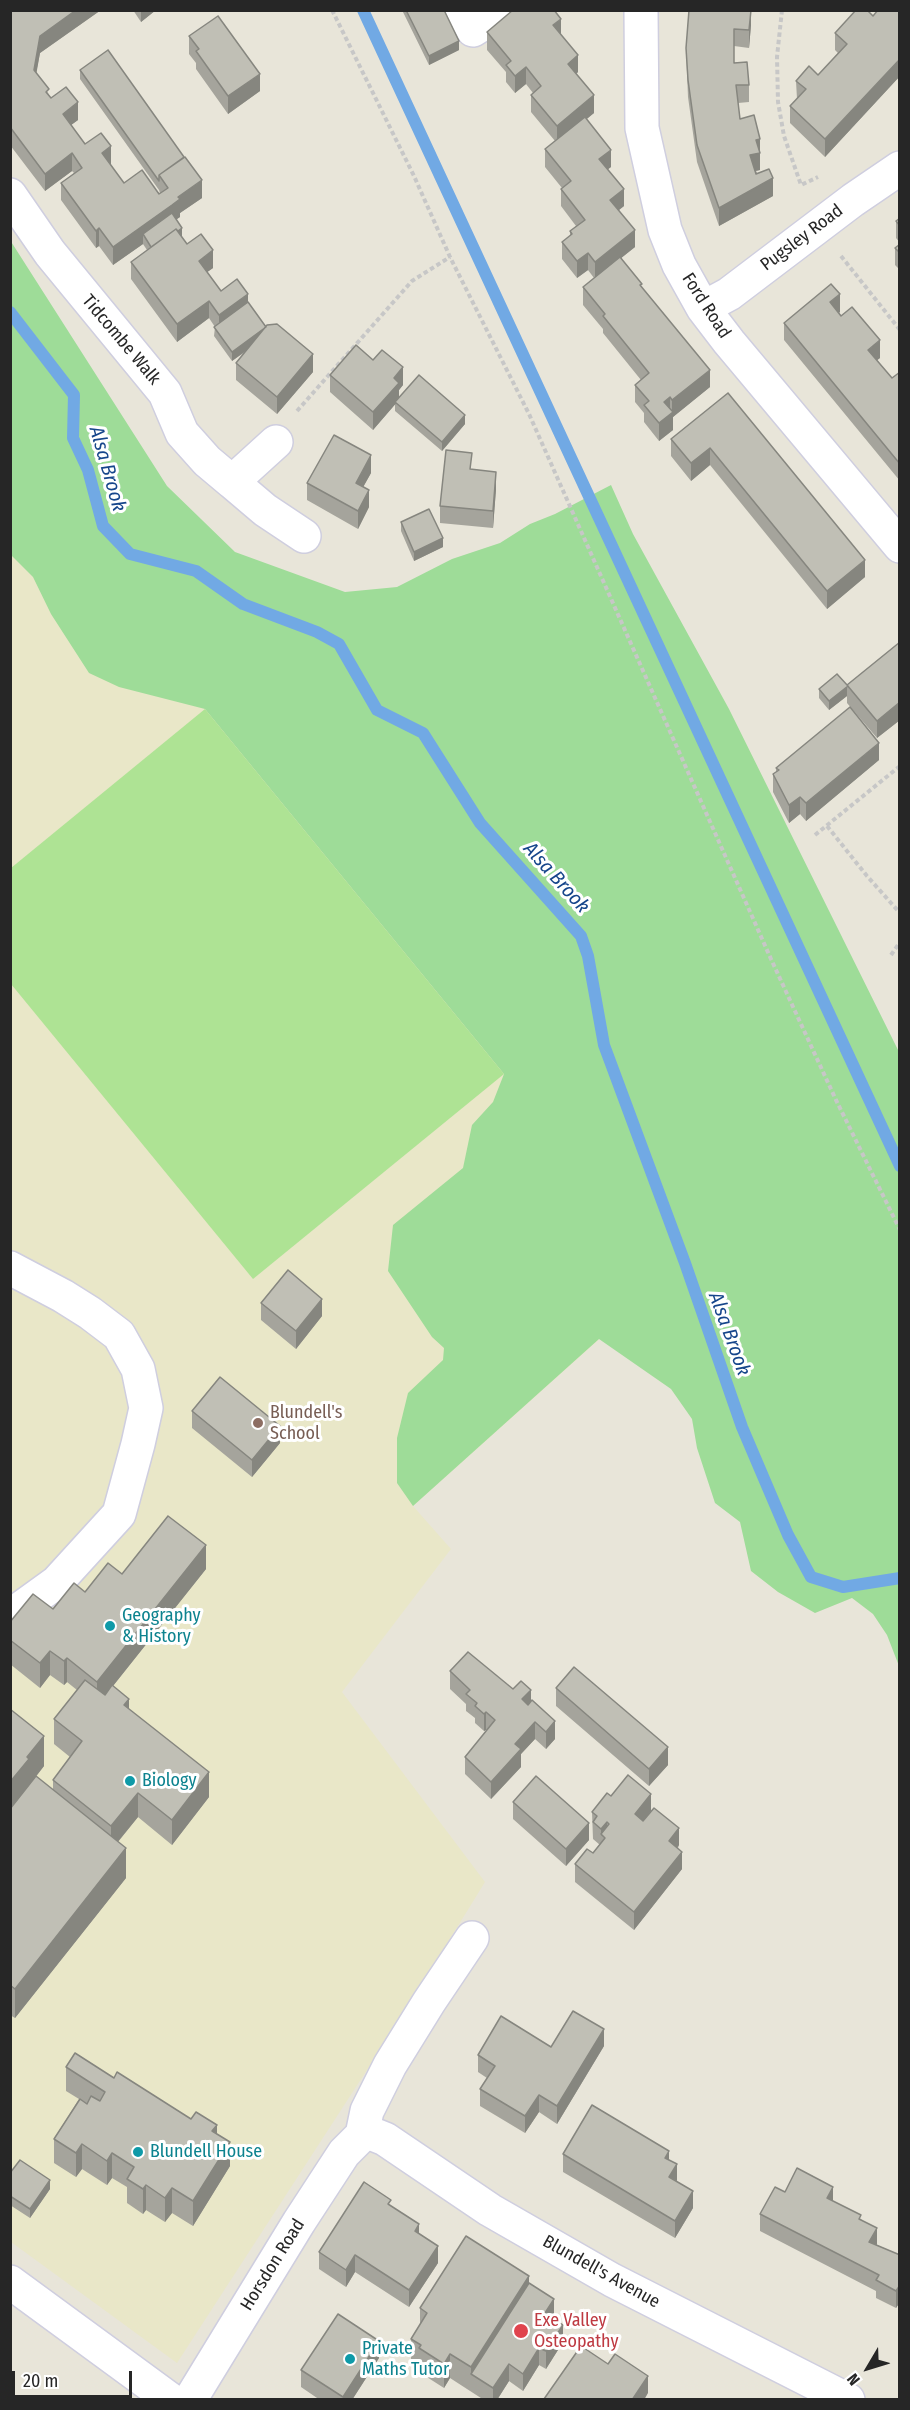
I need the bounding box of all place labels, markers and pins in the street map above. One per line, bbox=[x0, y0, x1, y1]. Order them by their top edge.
place label: Blundell's School bbox=[270, 1402, 342, 1444]
marker: Blundell's School bbox=[251, 1416, 265, 1430]
place label: Geography & History bbox=[122, 1605, 201, 1648]
marker: Geography & History bbox=[103, 1619, 117, 1633]
place label: Biology bbox=[142, 1770, 196, 1792]
marker: Biology bbox=[123, 1774, 137, 1788]
place label: Blundell House bbox=[150, 2141, 262, 2163]
marker: Blundell House bbox=[131, 2145, 145, 2159]
place label: Exe Valley Osteopathy bbox=[534, 2310, 618, 2352]
marker: Exe Valley Osteopathy bbox=[512, 2322, 530, 2340]
place label: Private Maths Tutor bbox=[362, 2338, 449, 2380]
marker: Private Maths Tutor bbox=[343, 2352, 357, 2366]

